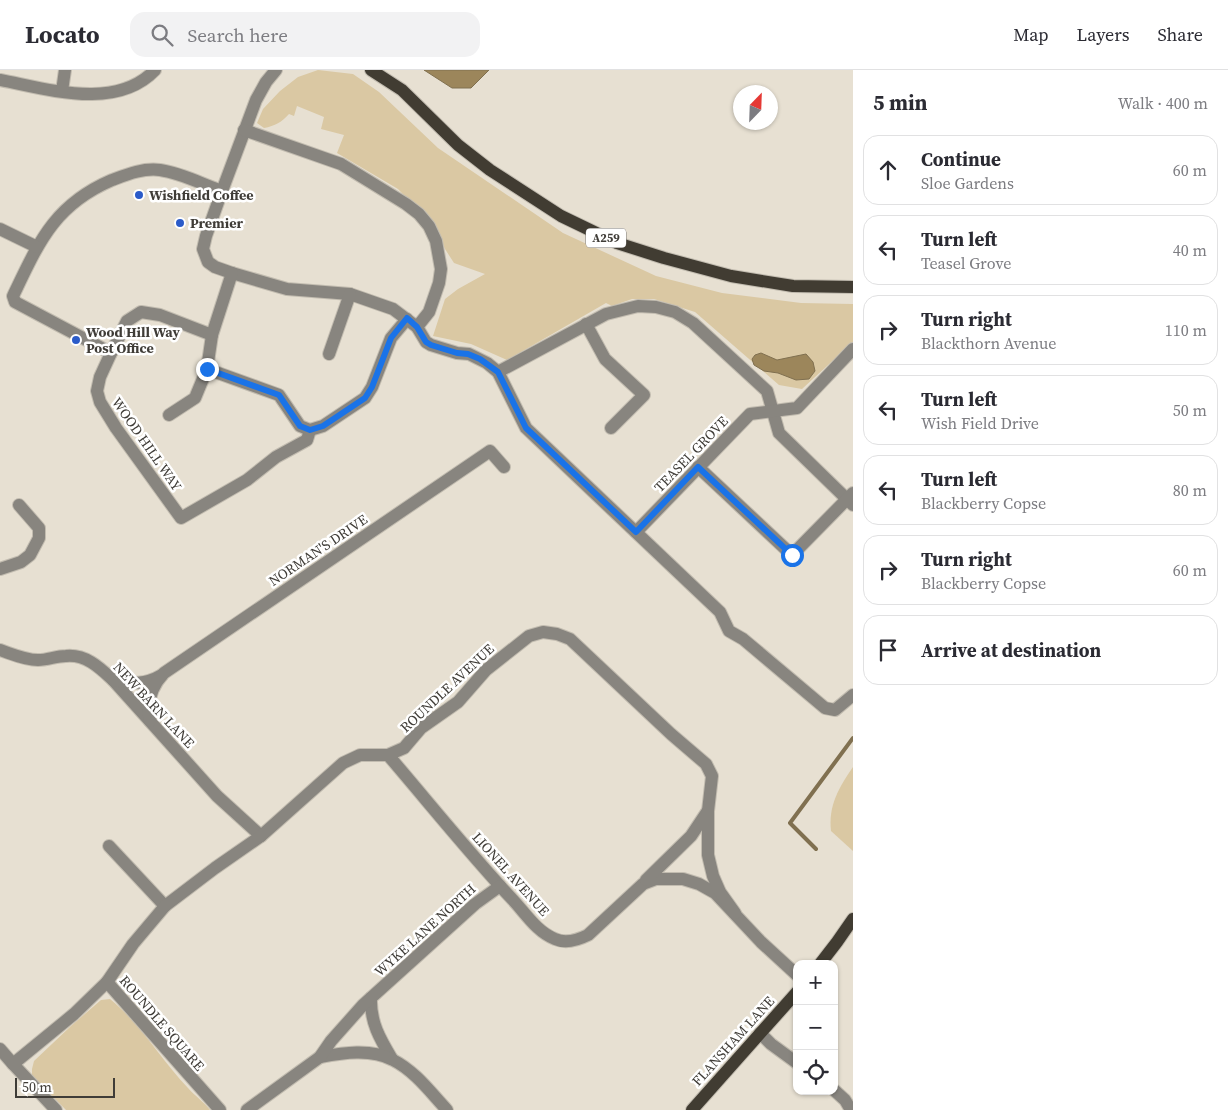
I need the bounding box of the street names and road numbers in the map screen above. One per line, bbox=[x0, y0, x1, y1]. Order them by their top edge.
road number: A259 bbox=[586, 228, 626, 248]
street label: WOOD HILL WAY bbox=[107, 393, 187, 495]
street label: TEASEL GROVE bbox=[650, 412, 732, 496]
street label: NORMAN'S DRIVE bbox=[265, 509, 371, 591]
street label: ROUNDLE AVENUE bbox=[396, 639, 498, 737]
street label: NEW BARN LANE bbox=[109, 658, 199, 752]
street label: LIONEL AVENUE bbox=[468, 828, 554, 920]
street label: WYKE LANE NORTH bbox=[370, 879, 480, 981]
street label: ROUNDLE SQUARE bbox=[115, 971, 209, 1075]
street label: FLANSHAM LANE bbox=[687, 992, 779, 1090]

